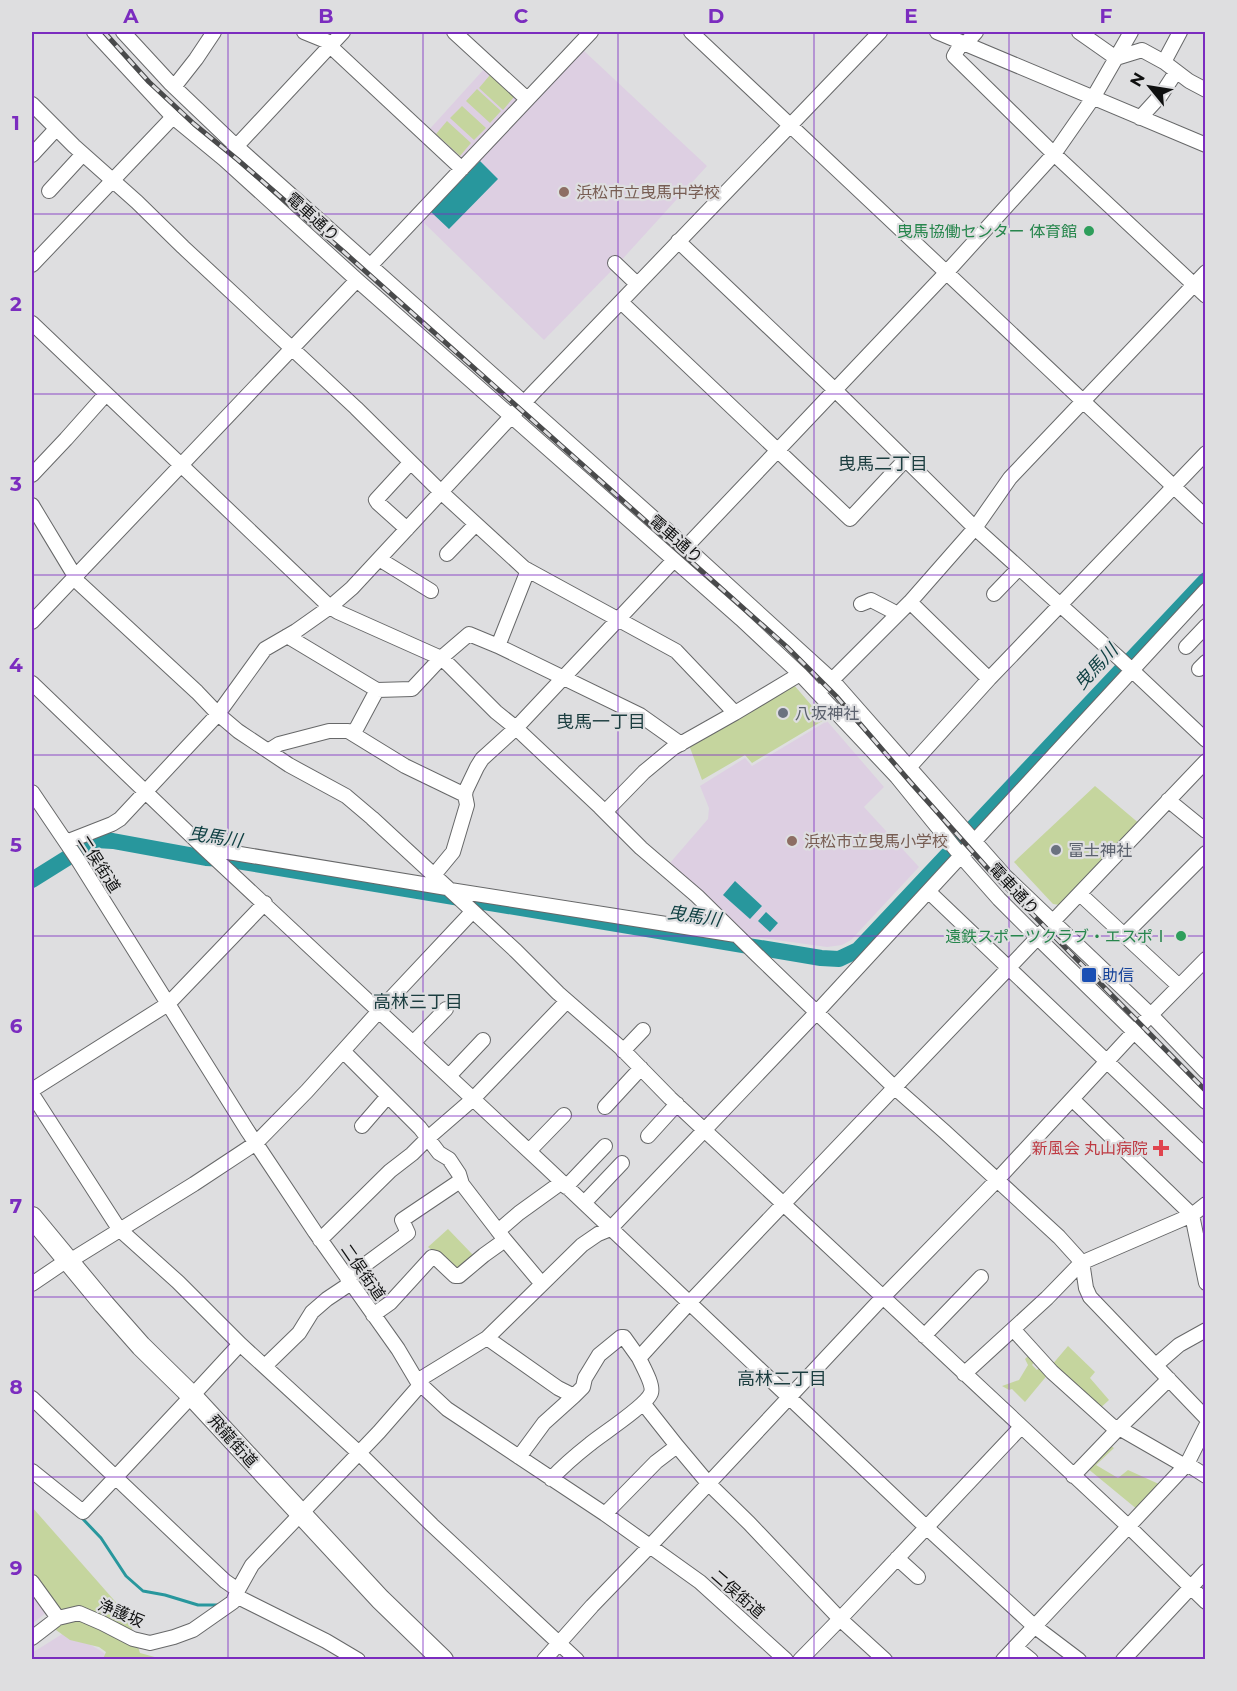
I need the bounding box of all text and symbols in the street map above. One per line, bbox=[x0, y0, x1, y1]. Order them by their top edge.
text: A bbox=[122, 4, 139, 28]
text: B bbox=[318, 4, 334, 28]
text: C bbox=[514, 4, 529, 28]
text: D bbox=[708, 4, 724, 28]
text: E bbox=[904, 4, 918, 28]
text: F bbox=[1100, 4, 1113, 28]
north arrow bbox=[1120, 57, 1180, 117]
text: N bbox=[1126, 69, 1149, 90]
text: 1 bbox=[12, 111, 20, 135]
place label: 浜松市立曳馬中学校 bbox=[576, 183, 720, 202]
marker: 浜松市立曳馬中学校 bbox=[557, 185, 571, 199]
street label: 電車通り bbox=[283, 189, 343, 245]
place label: 曳馬協働センター 体育館 bbox=[897, 222, 1077, 241]
marker: 曳馬協働センター 体育館 bbox=[1082, 224, 1096, 238]
text: 2 bbox=[10, 292, 22, 316]
district label: 曳馬二丁目 bbox=[838, 453, 928, 475]
text: 3 bbox=[9, 472, 22, 496]
street label: 電車通り bbox=[646, 511, 706, 567]
water label: 曳馬川 bbox=[1070, 638, 1124, 694]
text: 4 bbox=[9, 653, 23, 677]
place label: 八坂神社 bbox=[795, 704, 859, 723]
marker: 八坂神社 bbox=[776, 706, 790, 720]
district label: 曳馬一丁目 bbox=[556, 711, 646, 733]
water label: 曳馬川 bbox=[187, 822, 245, 852]
street label: 二俣街道 bbox=[74, 832, 124, 896]
place label: 浜松市立曳馬小学校 bbox=[804, 832, 948, 851]
text: 5 bbox=[10, 833, 22, 857]
marker: 浜松市立曳馬小学校 bbox=[785, 834, 799, 848]
place label: 冨士神社 bbox=[1068, 841, 1132, 860]
marker: 冨士神社 bbox=[1049, 843, 1063, 857]
street label: 電車通り bbox=[985, 859, 1043, 919]
water label: 曳馬川 bbox=[666, 901, 724, 931]
place label: 遠鉄スポーツクラブ・エスポⅠ bbox=[945, 927, 1169, 946]
marker: 遠鉄スポーツクラブ・エスポⅠ bbox=[1174, 929, 1188, 943]
marker: 助信 bbox=[1080, 966, 1098, 984]
place label: 助信 bbox=[1102, 966, 1134, 985]
district label: 高林三丁目 bbox=[373, 991, 463, 1013]
text: 6 bbox=[10, 1014, 23, 1038]
place label: 新風会 丸山病院 bbox=[1032, 1139, 1148, 1158]
marker: 新風会 丸山病院 bbox=[1152, 1139, 1170, 1157]
text: 7 bbox=[10, 1194, 22, 1218]
street label: 二俣街道 bbox=[337, 1240, 389, 1304]
district label: 高林二丁目 bbox=[737, 1368, 827, 1390]
text: 8 bbox=[9, 1375, 23, 1399]
street label: 飛龍街道 bbox=[205, 1411, 261, 1471]
text: 9 bbox=[10, 1556, 22, 1580]
street label: 二俣街道 bbox=[708, 1566, 768, 1622]
street label: 浄護坂 bbox=[95, 1595, 147, 1631]

